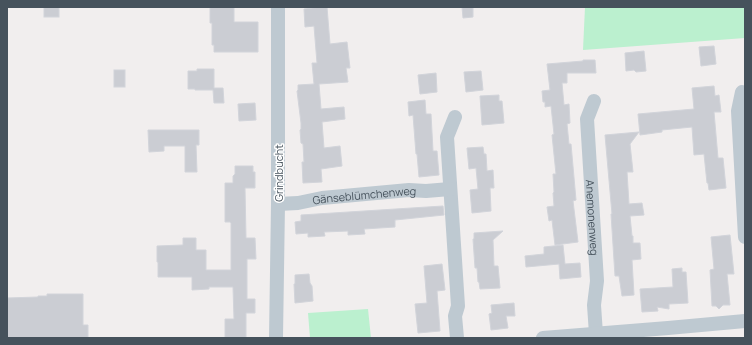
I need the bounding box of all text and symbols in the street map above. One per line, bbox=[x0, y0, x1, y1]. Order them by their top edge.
street label: Grindbucht bbox=[271, 144, 286, 202]
street label: Anemonenweg bbox=[583, 179, 603, 256]
street label: Gänseblümchenweg bbox=[311, 182, 417, 207]

